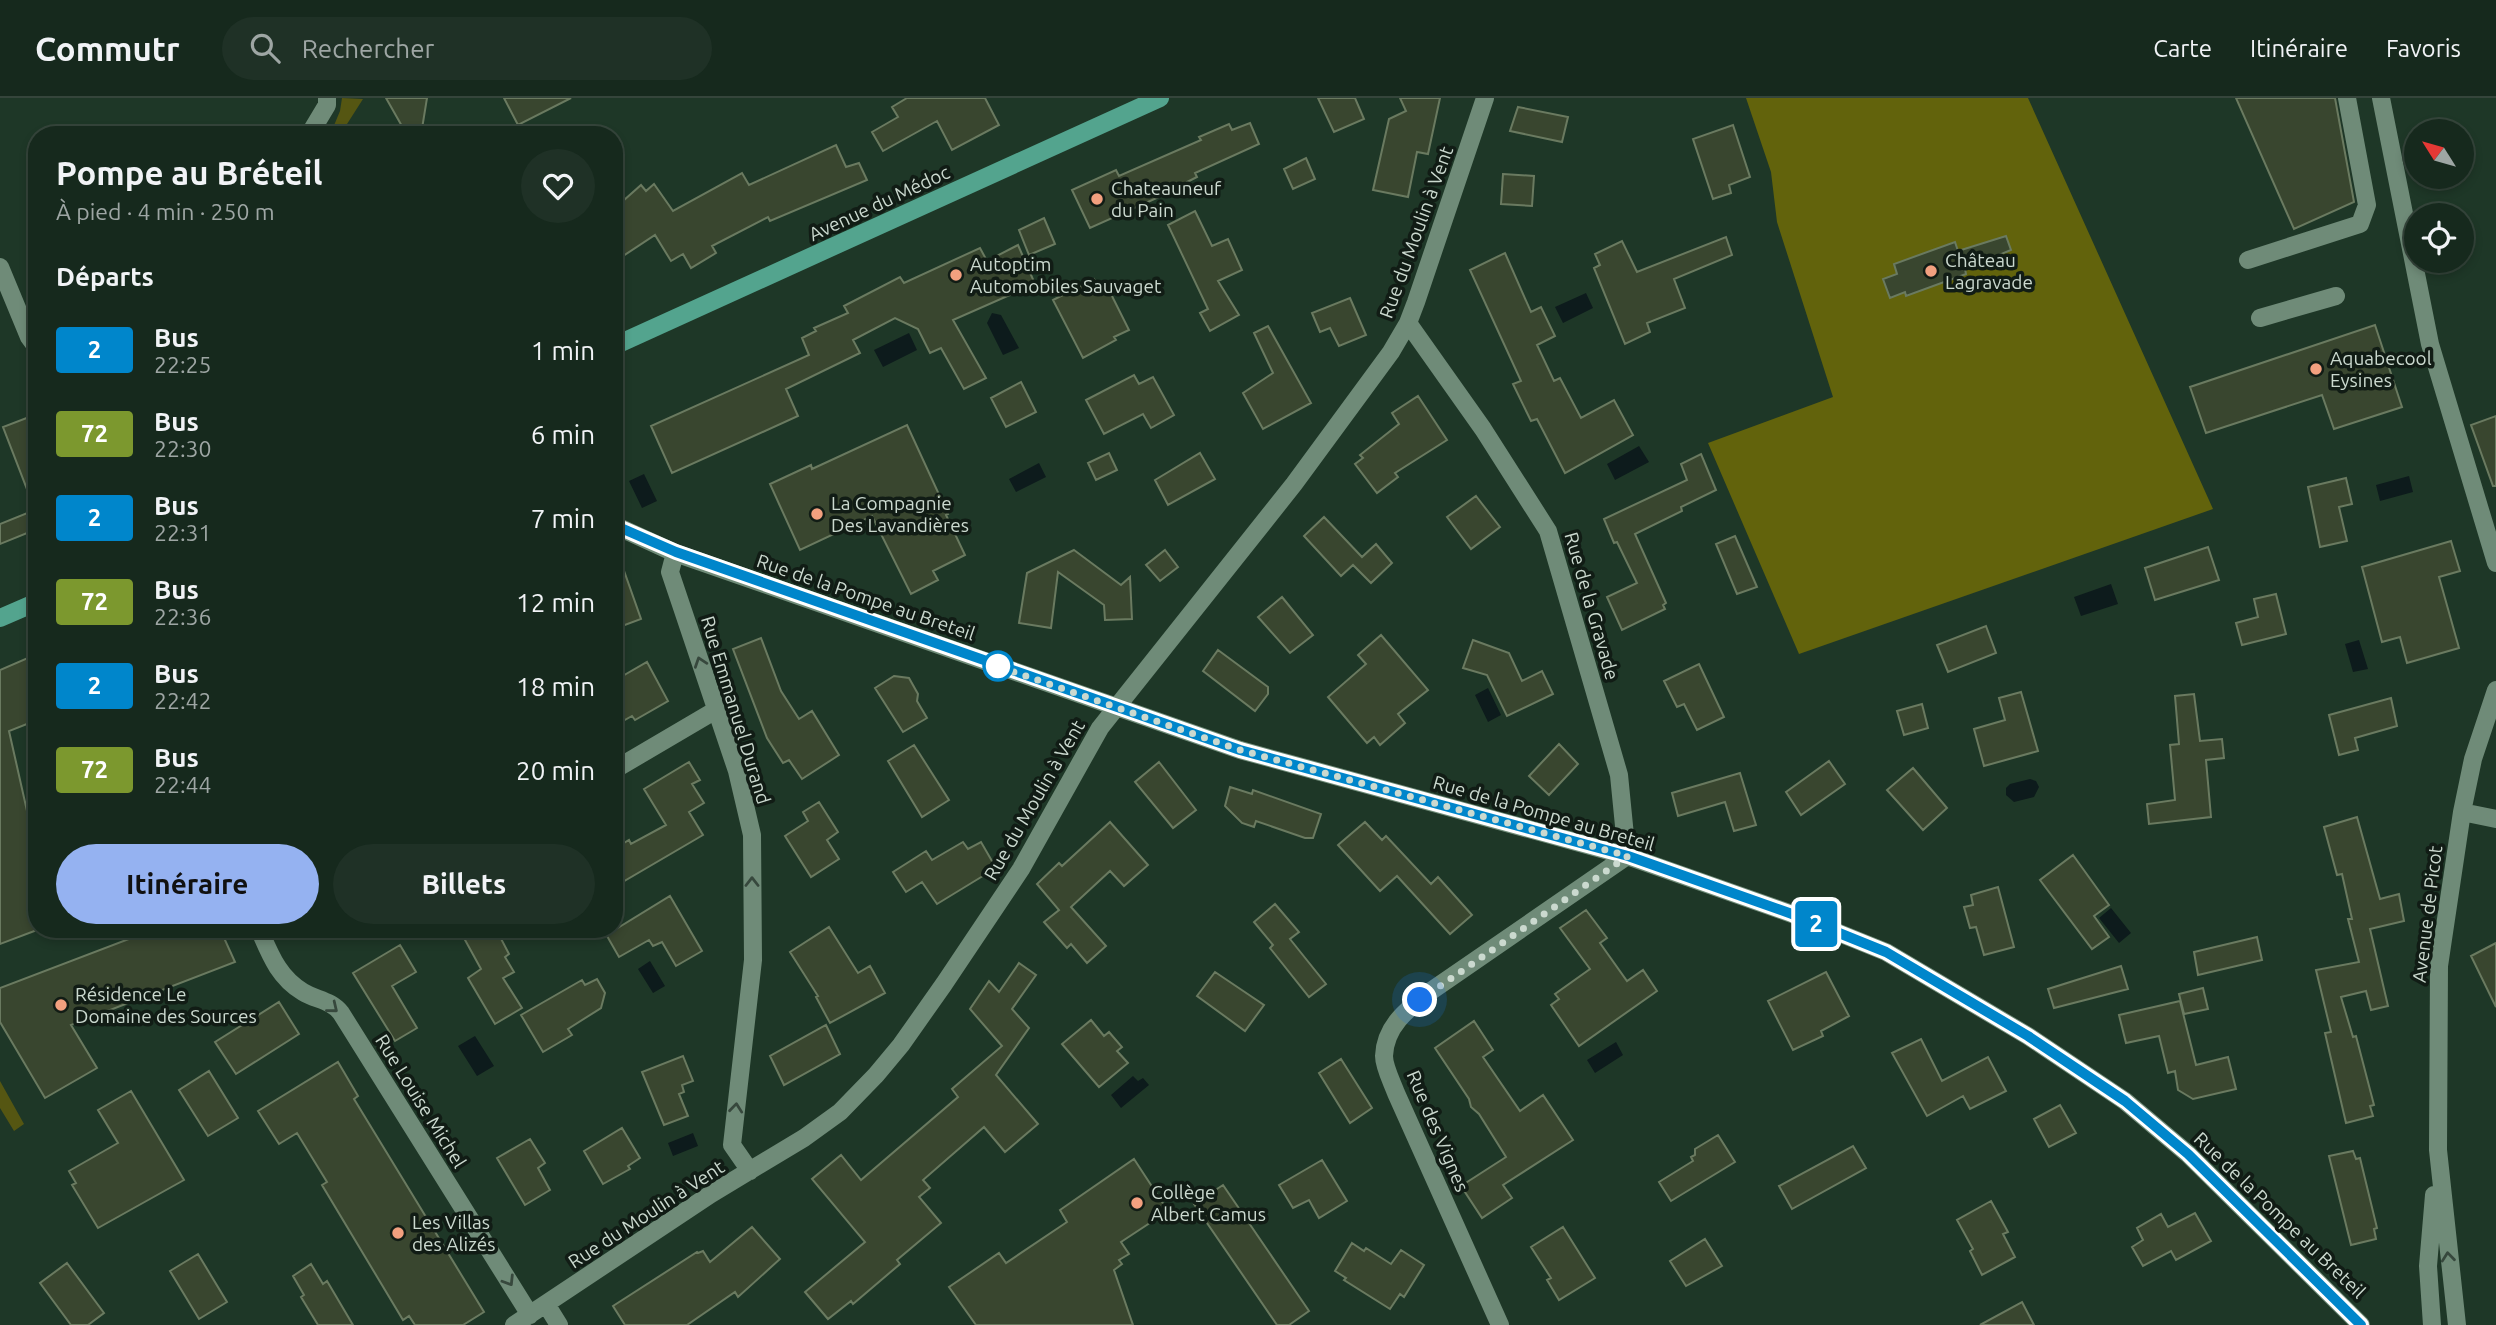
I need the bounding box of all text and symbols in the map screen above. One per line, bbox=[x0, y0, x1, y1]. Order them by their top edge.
search box bbox=[222, 17, 712, 80]
icon: search bbox=[246, 29, 284, 67]
text: Commutr bbox=[35, 30, 180, 67]
text: Rechercher bbox=[302, 34, 434, 63]
text: Carte bbox=[2153, 35, 2212, 62]
text: Itinéraire bbox=[2250, 35, 2348, 62]
text: Favoris bbox=[2386, 35, 2461, 62]
north arrow bbox=[2404, 119, 2474, 189]
map controls bbox=[2404, 119, 2474, 273]
street label: Rue du Moulin à Vent bbox=[1375, 143, 1458, 321]
button: heart bbox=[521, 149, 595, 223]
text: Pompe au Bréteil bbox=[56, 154, 322, 191]
street label: Avenue du Médoc bbox=[805, 161, 953, 245]
place label: Chateauneuf du Pain bbox=[1111, 177, 1222, 221]
marker: Chateauneuf du Pain bbox=[1089, 191, 1105, 207]
text: À pied · 4 min · 250 m bbox=[56, 199, 275, 224]
button: locate bbox=[2404, 203, 2474, 273]
place label: Château Lagravade bbox=[1945, 249, 2033, 293]
place label: Autoptim Automobiles Sauvaget bbox=[970, 253, 1162, 297]
text: Départs bbox=[56, 262, 154, 291]
marker: Château Lagravade bbox=[1923, 263, 1939, 279]
marker: Autoptim Automobiles Sauvaget bbox=[948, 267, 964, 283]
text: Bus bbox=[154, 323, 199, 352]
text: 2 bbox=[88, 336, 101, 363]
text: 1 min bbox=[531, 336, 595, 365]
place label: Aquabecool Eysines bbox=[2330, 347, 2432, 391]
text: 22:25 bbox=[154, 352, 212, 377]
marker: Aquabecool Eysines bbox=[2308, 361, 2324, 377]
text: Bus bbox=[154, 407, 199, 436]
text: 72 bbox=[81, 420, 108, 447]
text: 6 min bbox=[531, 420, 595, 449]
text: 22:30 bbox=[154, 436, 212, 461]
text: Bus bbox=[154, 491, 199, 520]
place label: La Compagnie Des Lavandières bbox=[831, 492, 969, 536]
text: 2 bbox=[88, 504, 101, 531]
text: 7 min bbox=[531, 504, 595, 533]
marker: La Compagnie Des Lavandières bbox=[809, 506, 825, 522]
text: 22:31 bbox=[154, 520, 212, 545]
street label: Rue de la Gravade bbox=[1560, 530, 1624, 682]
street label: Rue de la Pompe au Breteil bbox=[754, 549, 978, 645]
text: Bus bbox=[154, 575, 199, 604]
text: 72 bbox=[81, 588, 108, 615]
text: 12 min bbox=[516, 588, 595, 617]
text: 22:36 bbox=[154, 604, 212, 629]
street label: Rue Emmanuel Durand bbox=[697, 613, 775, 807]
unlabelled marker bbox=[983, 651, 1013, 681]
one-way arrow bbox=[694, 657, 708, 669]
text: Bus bbox=[154, 659, 199, 688]
text: 2 bbox=[88, 672, 101, 699]
text: 18 min bbox=[516, 672, 595, 701]
text: 22:42 bbox=[154, 688, 212, 713]
street label: Rue du Moulin à Vent bbox=[979, 715, 1089, 884]
text: Bus bbox=[154, 743, 199, 772]
text: 72 bbox=[81, 756, 108, 783]
text: 20 min bbox=[516, 756, 595, 785]
street label: Rue de la Pompe au Breteil bbox=[1431, 771, 1657, 855]
text: 22:44 bbox=[154, 772, 212, 797]
button: Itinéraire bbox=[56, 844, 319, 924]
button: Billets bbox=[333, 844, 595, 924]
street label: Avenue de Picot bbox=[2408, 844, 2446, 984]
one-way arrow bbox=[745, 876, 760, 887]
line badge: 2 bbox=[1793, 901, 1839, 947]
text: 2 bbox=[1809, 910, 1823, 937]
your location bbox=[1402, 982, 1437, 1017]
place label: Résidence Le Domaine des Sources bbox=[75, 983, 257, 1027]
marker: Résidence Le Domaine des Sources bbox=[53, 997, 69, 1013]
one-way arrow bbox=[326, 999, 338, 1012]
street label: Rue Louise Michel bbox=[371, 1030, 471, 1172]
street label: Rue des Vignes bbox=[1403, 1067, 1473, 1195]
one-way arrow bbox=[729, 1103, 744, 1114]
street label: Rue de la Pompe au Breteil bbox=[2190, 1127, 2370, 1303]
street label: Rue du Moulin à Vent bbox=[564, 1155, 729, 1273]
place label: Collège Albert Camus bbox=[1151, 1181, 1266, 1225]
marker: Collège Albert Camus bbox=[1129, 1195, 1145, 1211]
place label: Les Villas des Alizés bbox=[412, 1211, 495, 1255]
marker: Les Villas des Alizés bbox=[390, 1225, 406, 1241]
one-way arrow bbox=[2441, 1251, 2456, 1262]
one-way arrow bbox=[500, 1273, 513, 1286]

